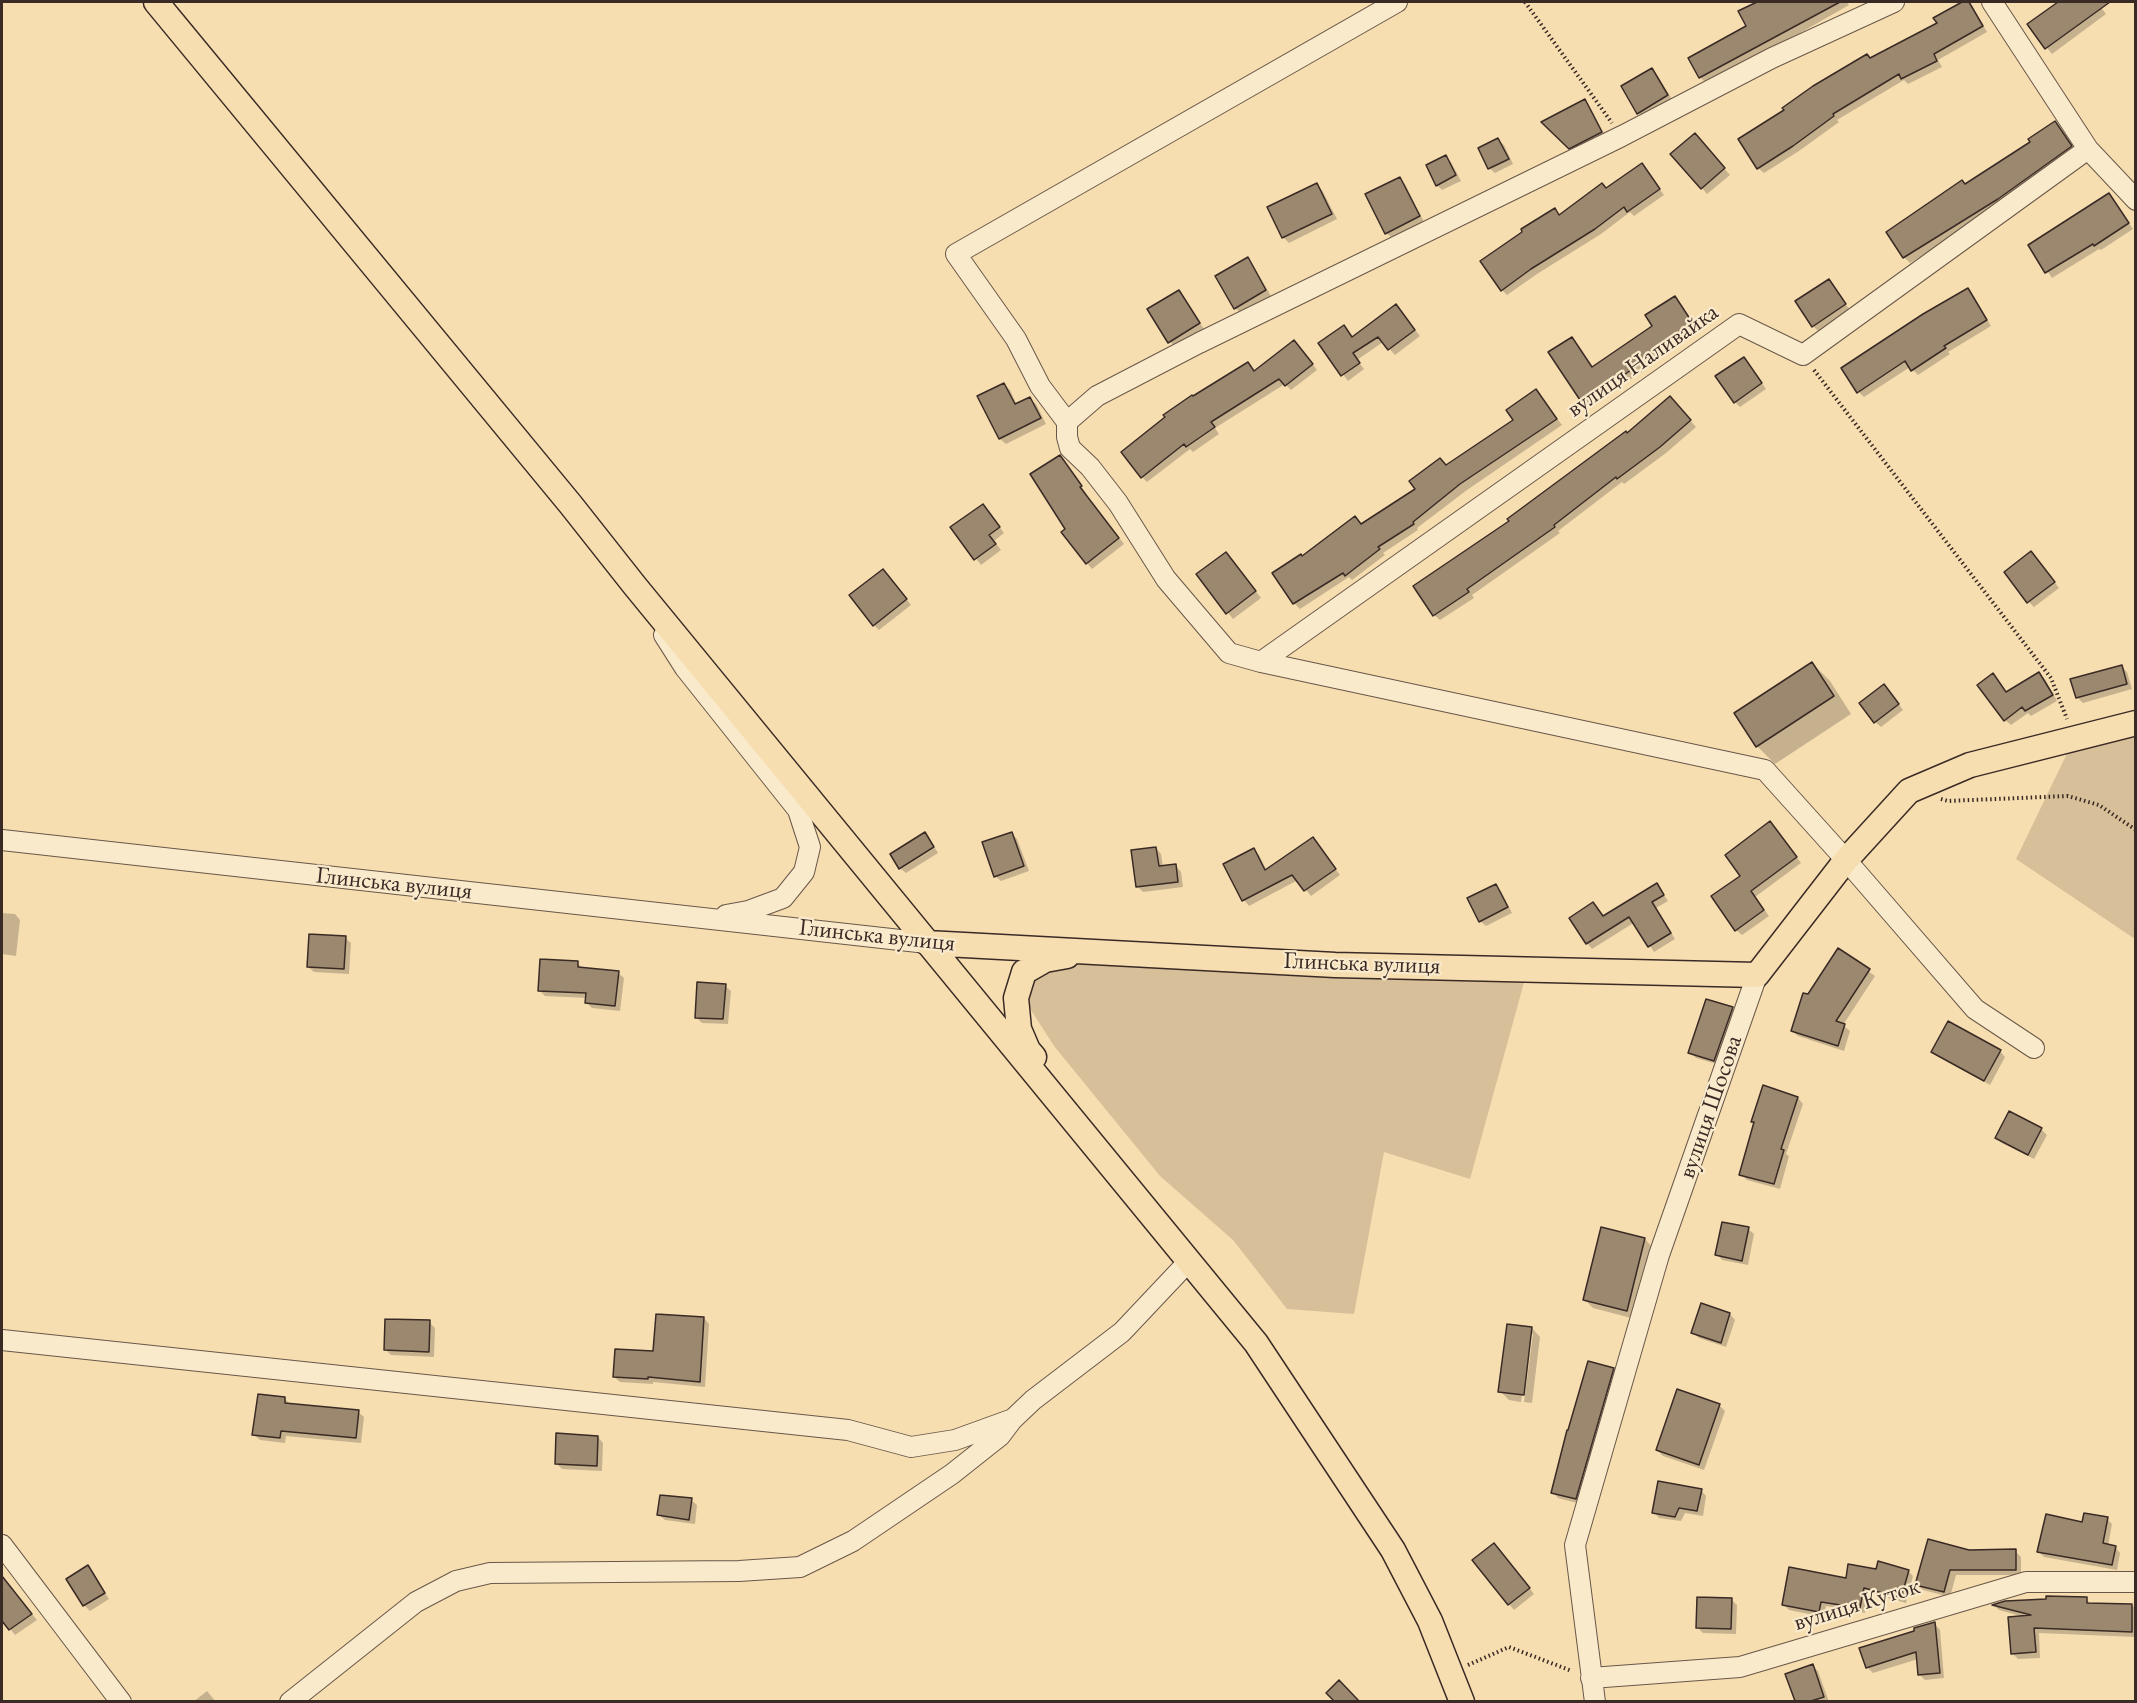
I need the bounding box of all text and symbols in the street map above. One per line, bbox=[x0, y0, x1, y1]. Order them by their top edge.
street label: вулиця Наливайка bbox=[1562, 298, 1724, 424]
street label: Глинська вулиця bbox=[314, 861, 474, 907]
street label: Глинська вулиця bbox=[797, 913, 957, 959]
street label: Глинська вулиця bbox=[1283, 947, 1441, 981]
street label: вулиця Шосова bbox=[1673, 1032, 1749, 1182]
street label: вулиця Куток bbox=[1790, 1572, 1924, 1638]

